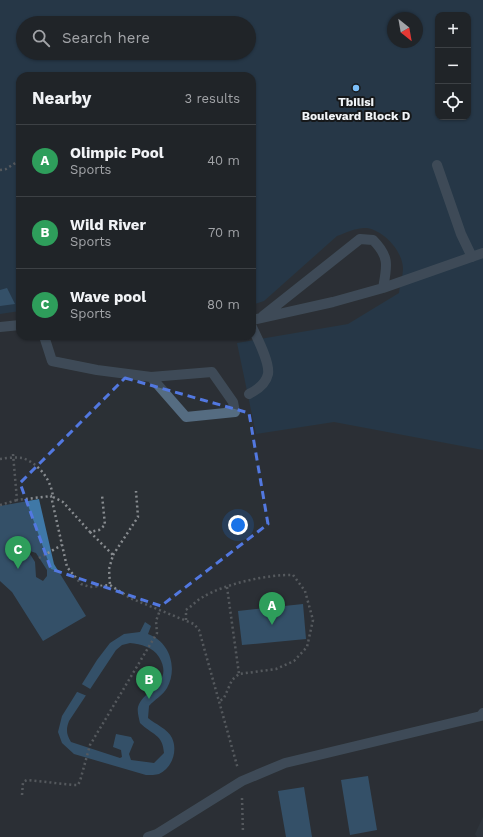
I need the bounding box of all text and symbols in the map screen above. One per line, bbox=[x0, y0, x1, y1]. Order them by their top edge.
north arrow bbox=[387, 12, 423, 48]
map controls bbox=[435, 12, 471, 120]
button: + bbox=[435, 12, 471, 48]
search box bbox=[16, 16, 256, 60]
icon: search bbox=[30, 27, 52, 49]
text: Search here bbox=[62, 29, 150, 47]
button: − bbox=[435, 48, 471, 84]
marker: Tbilisi Boulevard Block D bbox=[351, 83, 361, 93]
button: locate bbox=[435, 84, 471, 120]
text: Nearby bbox=[32, 88, 91, 108]
text: 3 results bbox=[185, 91, 240, 106]
place label: Tbilisi Boulevard Block D bbox=[302, 95, 411, 123]
text: Olimpic Pool bbox=[70, 144, 164, 162]
text: A bbox=[41, 153, 49, 168]
text: 40 m bbox=[207, 153, 240, 168]
text: Sports bbox=[70, 162, 111, 177]
text: Wild River bbox=[70, 216, 146, 234]
text: B bbox=[41, 225, 49, 240]
text: 70 m bbox=[208, 225, 240, 240]
text: Sports bbox=[70, 234, 111, 249]
text: Wave pool bbox=[70, 288, 146, 306]
text: C bbox=[41, 297, 49, 312]
text: 80 m bbox=[207, 297, 240, 312]
text: Sports bbox=[70, 306, 111, 321]
your location bbox=[228, 515, 248, 535]
pin: C bbox=[5, 536, 31, 569]
pin: A bbox=[259, 592, 285, 625]
pin: B bbox=[136, 666, 162, 699]

